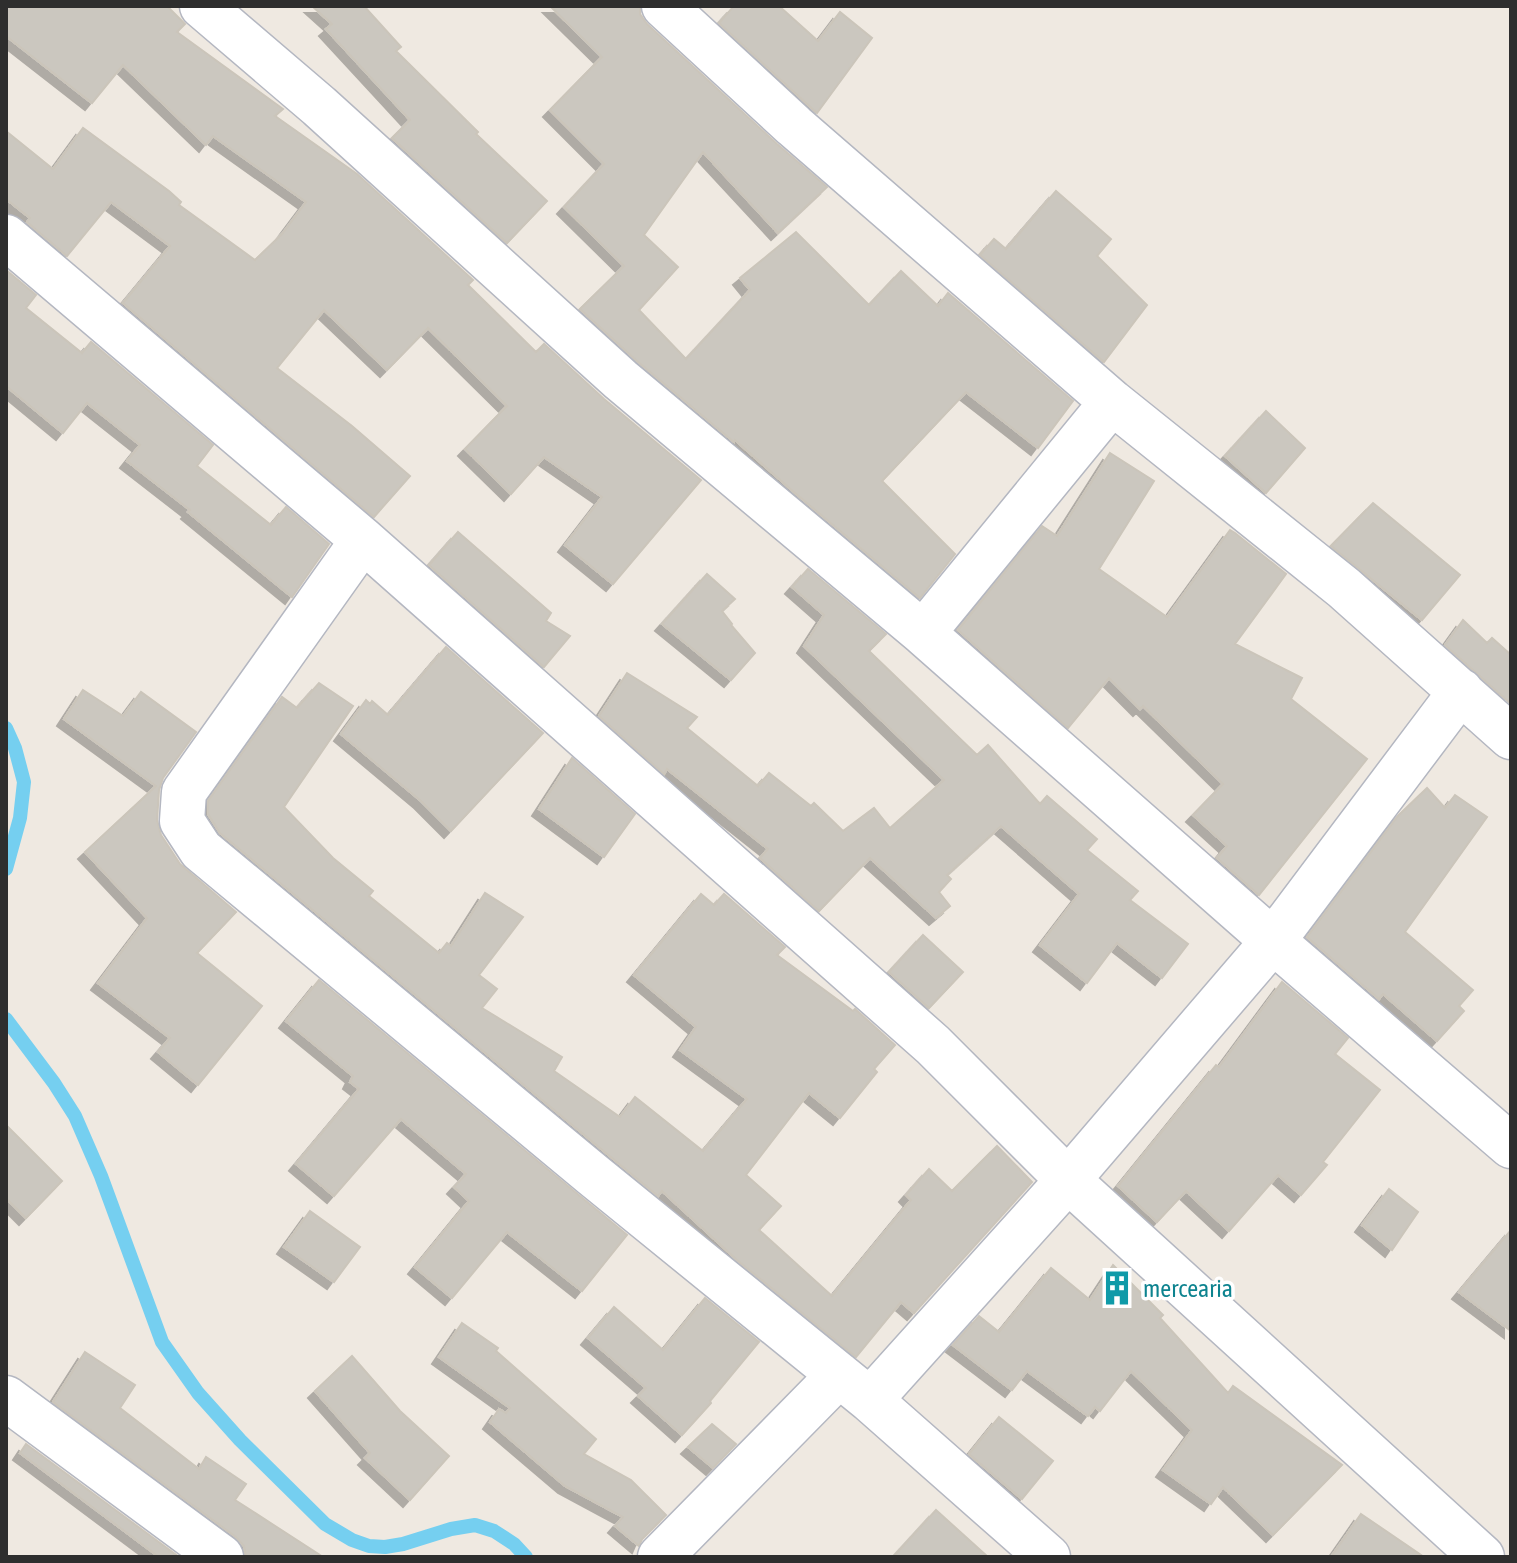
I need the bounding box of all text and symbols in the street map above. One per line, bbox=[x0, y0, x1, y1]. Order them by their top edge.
building icon: mercearia bbox=[1098, 1269, 1136, 1307]
place label: mercearia bbox=[1143, 1275, 1233, 1302]

